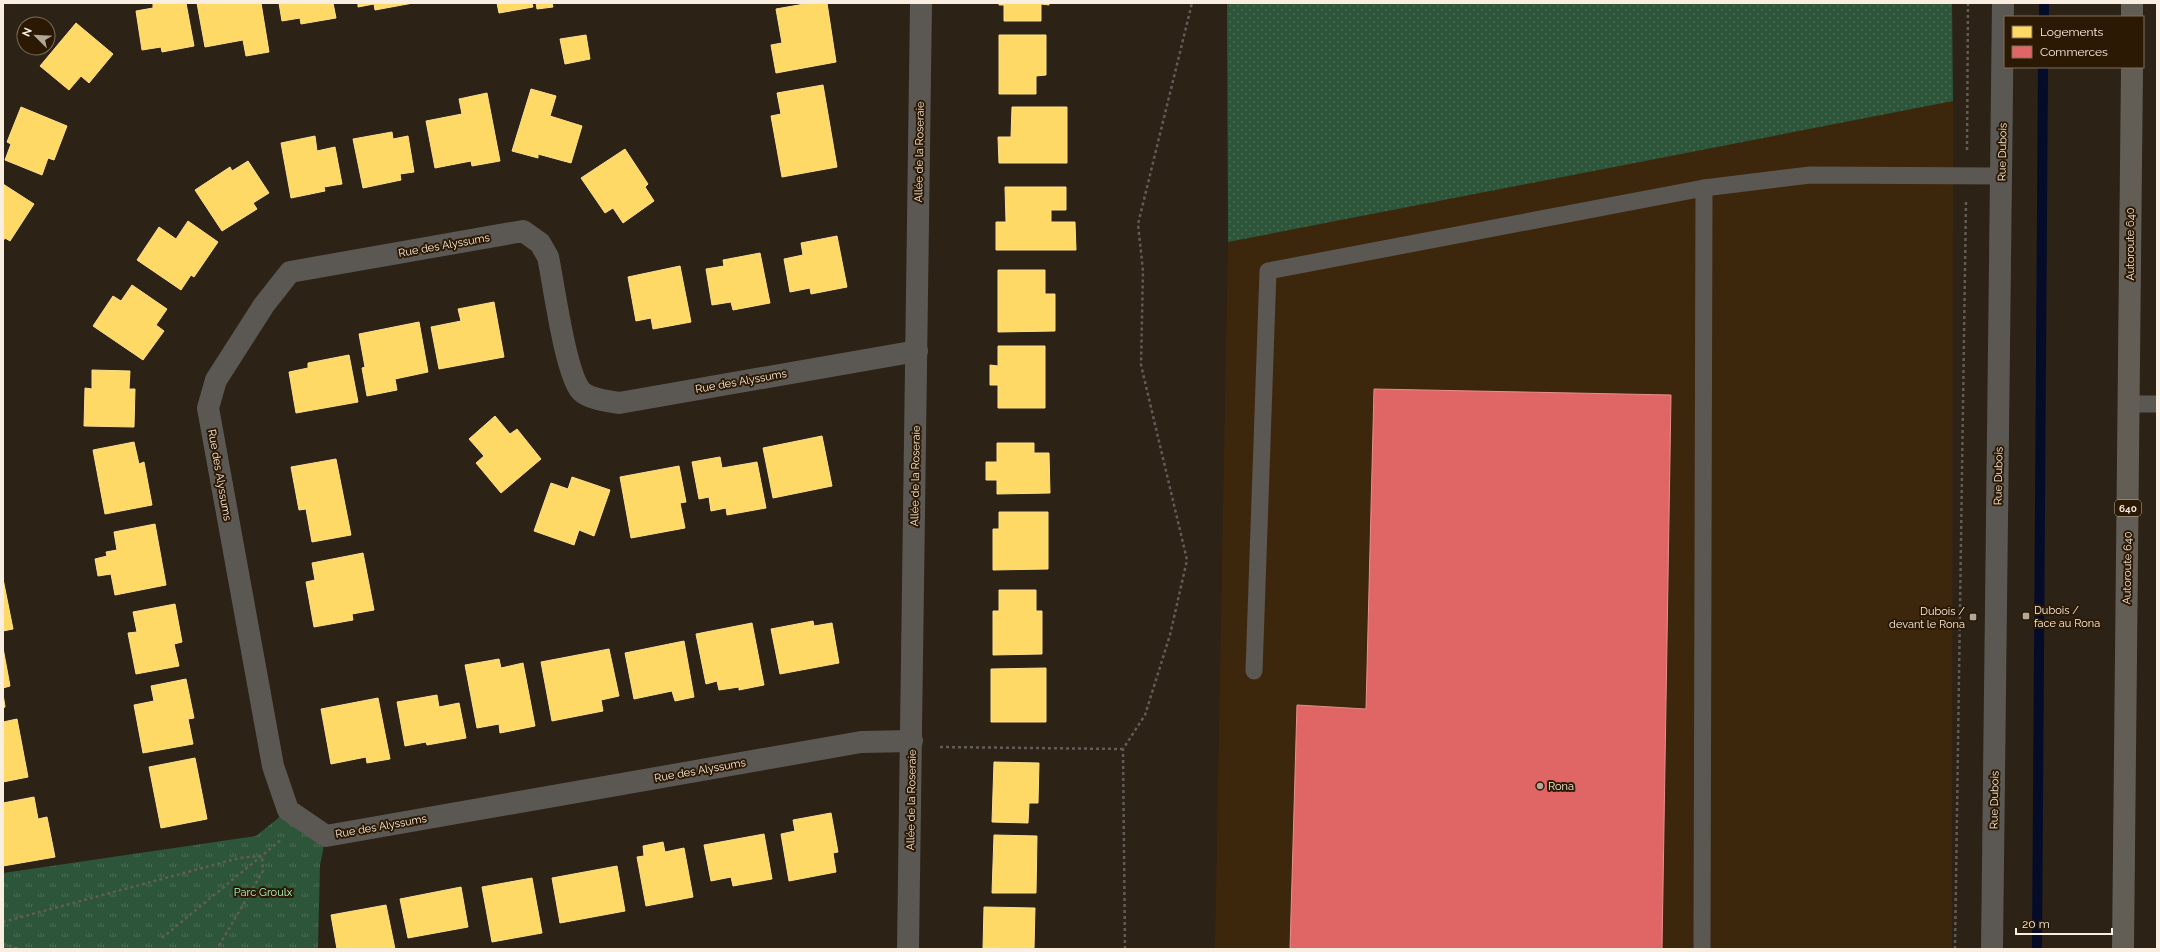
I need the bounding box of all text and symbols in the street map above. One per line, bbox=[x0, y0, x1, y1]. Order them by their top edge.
north arrow bbox=[16, 16, 56, 56]
legend bbox=[2004, 16, 2144, 68]
text: Logements bbox=[2040, 25, 2103, 39]
text: N bbox=[20, 26, 35, 39]
text: Commerces bbox=[2040, 45, 2108, 59]
street label: Allée de la Roseraie bbox=[912, 101, 927, 203]
street label: Rue Dubois bbox=[1995, 123, 2010, 181]
street label: Autoroute 640 bbox=[2124, 207, 2137, 280]
street label: Rue des Alyssums bbox=[397, 231, 491, 260]
street label: Rue des Alyssums bbox=[694, 367, 788, 396]
street label: Allée de la Roseraie bbox=[908, 425, 923, 527]
street label: Rue des Alyssums bbox=[205, 428, 234, 522]
street label: Rue Dubois bbox=[1991, 447, 2006, 505]
road number: 640 bbox=[2115, 500, 2141, 516]
street label: Autoroute 640 bbox=[2120, 531, 2135, 605]
place label: Dubois / face au Rona bbox=[2034, 604, 2100, 630]
place label: Dubois / devant le Rona bbox=[1889, 605, 1965, 631]
marker: Dubois / face au Rona bbox=[2021, 611, 2031, 621]
marker: Dubois / devant le Rona bbox=[1968, 612, 1978, 622]
street label: Allée de la Roseraie bbox=[904, 749, 919, 851]
street label: Rue des Alyssums bbox=[653, 756, 747, 785]
street label: Rue Dubois bbox=[1987, 771, 2002, 829]
place label: Rona bbox=[1548, 780, 1574, 793]
marker: Rona bbox=[1535, 781, 1545, 791]
street label: Rue des Alyssums bbox=[334, 812, 428, 841]
park label: Parc Groulx bbox=[234, 886, 293, 899]
scale bar bbox=[2016, 910, 2112, 936]
text: 20 m bbox=[2022, 917, 2050, 931]

